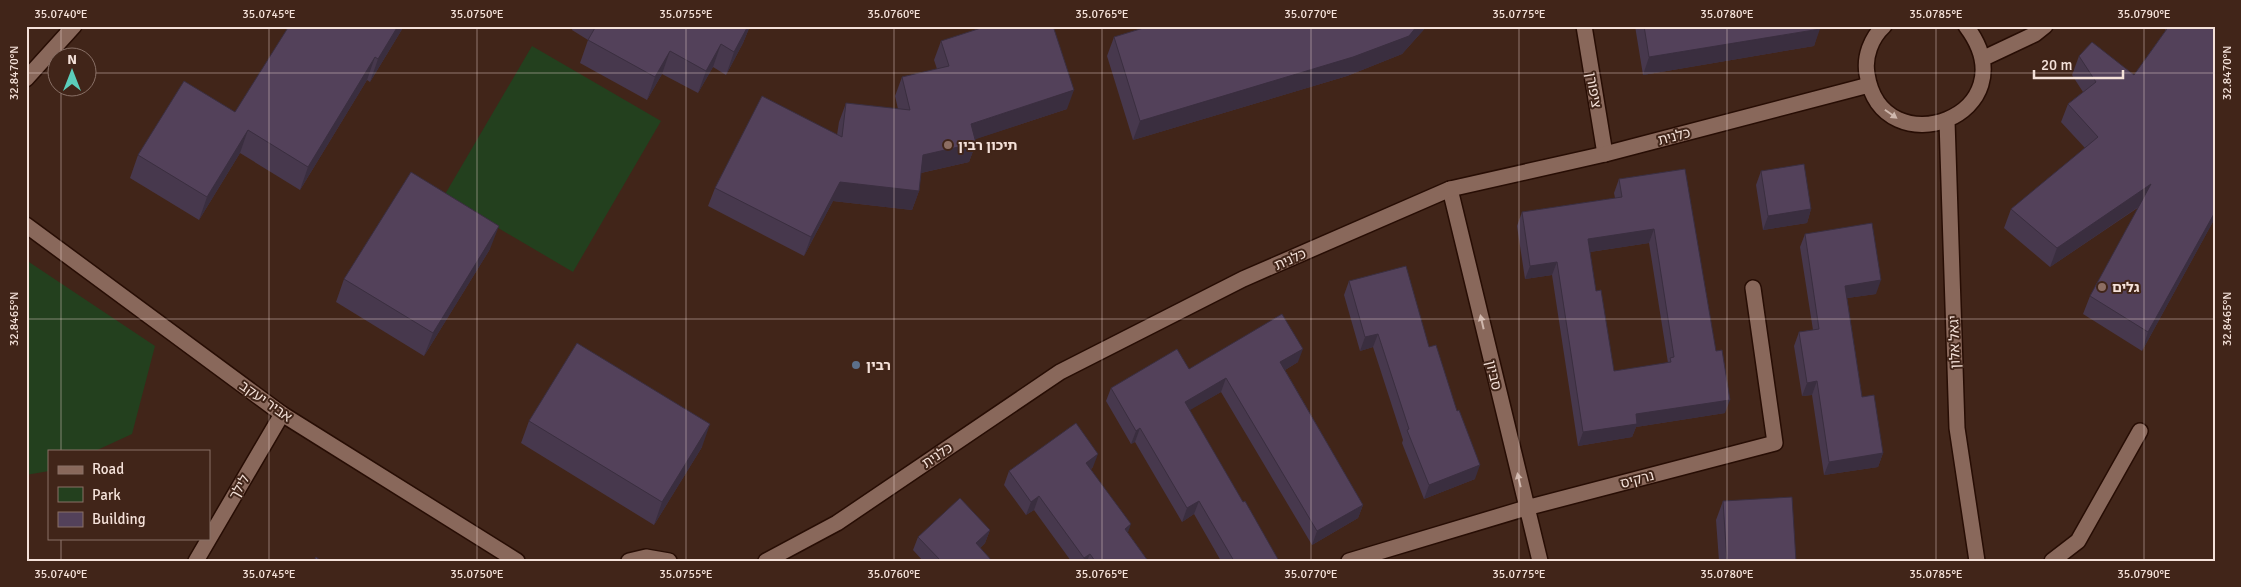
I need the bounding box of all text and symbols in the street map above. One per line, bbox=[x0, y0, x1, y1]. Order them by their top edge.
text: 35.0740°E bbox=[34, 7, 88, 22]
text: 35.0745°E bbox=[242, 7, 296, 22]
text: 35.0750°E bbox=[450, 7, 504, 22]
text: 35.0755°E bbox=[659, 7, 713, 22]
text: 35.0760°E bbox=[867, 7, 921, 22]
text: 35.0765°E bbox=[1075, 7, 1129, 22]
text: 35.0770°E bbox=[1284, 7, 1338, 22]
text: 35.0775°E bbox=[1492, 7, 1546, 22]
text: 35.0780°E bbox=[1700, 7, 1754, 22]
text: 35.0785°E bbox=[1909, 7, 1963, 22]
text: 35.0790°E bbox=[2117, 7, 2171, 22]
text: 32.8470°N bbox=[7, 46, 22, 100]
text: 32.8470°N bbox=[2220, 46, 2235, 100]
north arrow bbox=[48, 48, 98, 98]
scale bar bbox=[2034, 48, 2122, 80]
text: N bbox=[67, 51, 77, 68]
text: 20 m bbox=[2041, 56, 2072, 74]
street label: ציפורן bbox=[1582, 71, 1605, 109]
one-way arrow bbox=[1884, 109, 1898, 119]
street label: כלנית bbox=[1656, 124, 1692, 149]
place label: תיכון רבין bbox=[958, 137, 1017, 154]
marker: תיכון רבין bbox=[942, 139, 954, 151]
street label: כלנית bbox=[1272, 245, 1309, 274]
place label: גלים bbox=[2112, 279, 2140, 296]
marker: גלים bbox=[2096, 281, 2108, 293]
text: 32.8465°N bbox=[7, 292, 22, 346]
text: 32.8465°N bbox=[2220, 292, 2235, 346]
one-way arrow bbox=[1478, 314, 1486, 329]
street label: יגאל אלון bbox=[1945, 315, 1964, 369]
place label: רבין bbox=[866, 357, 891, 374]
marker: רבין bbox=[850, 359, 862, 371]
street label: סביון bbox=[1482, 359, 1505, 392]
street label: אביר יעקב bbox=[236, 377, 295, 426]
street label: כלנית bbox=[919, 439, 956, 472]
legend bbox=[48, 450, 210, 540]
text: Road bbox=[92, 460, 124, 478]
street label: נרקיס bbox=[1618, 467, 1656, 492]
street label: לילך bbox=[226, 472, 253, 503]
one-way arrow bbox=[1515, 472, 1523, 487]
text: Park bbox=[92, 486, 121, 504]
text: Building bbox=[92, 510, 146, 528]
text: 35.0740°E bbox=[34, 567, 88, 582]
text: 35.0745°E bbox=[242, 567, 296, 582]
text: 35.0750°E bbox=[450, 567, 504, 582]
text: 35.0755°E bbox=[659, 567, 713, 582]
text: 35.0760°E bbox=[867, 567, 921, 582]
text: 35.0765°E bbox=[1075, 567, 1129, 582]
text: 35.0770°E bbox=[1284, 567, 1338, 582]
text: 35.0775°E bbox=[1492, 567, 1546, 582]
text: 35.0780°E bbox=[1700, 567, 1754, 582]
text: 35.0785°E bbox=[1909, 567, 1963, 582]
text: 35.0790°E bbox=[2117, 567, 2171, 582]

